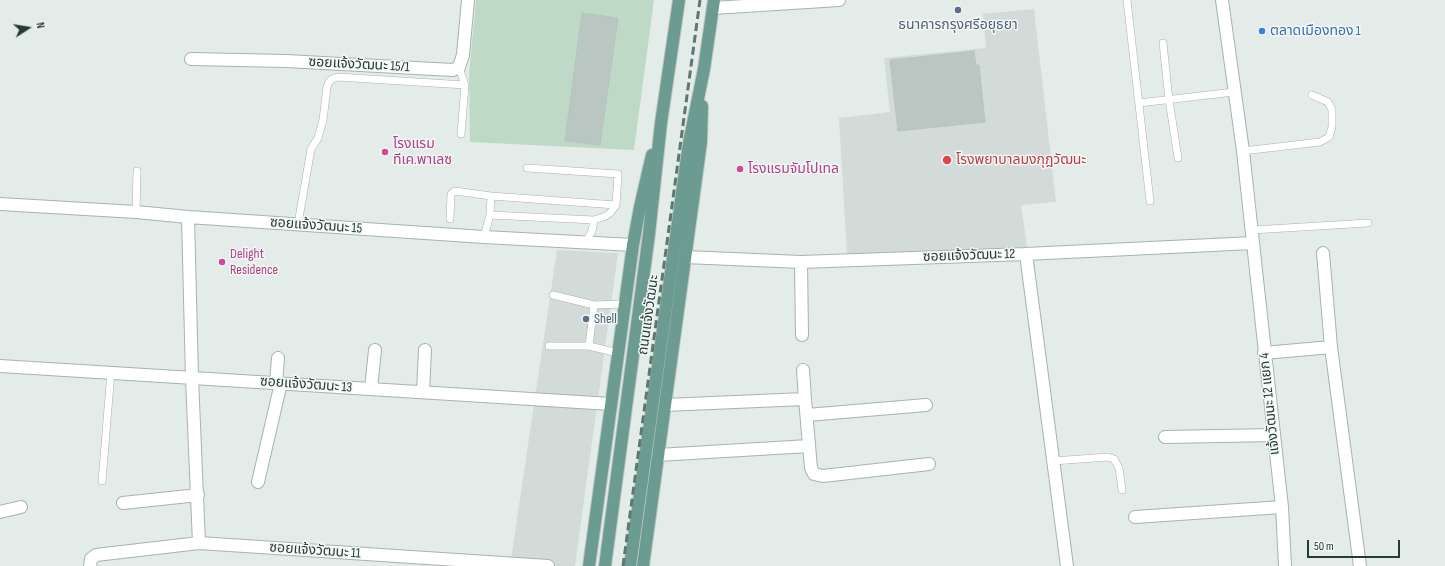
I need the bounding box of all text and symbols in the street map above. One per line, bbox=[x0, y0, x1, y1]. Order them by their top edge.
marker: ธนาคารกรุงศรีอยุธยา bbox=[953, 5, 963, 15]
north arrow bbox=[8, 8, 48, 48]
place label: ธนาคารกรุงศรีอยุธยา bbox=[898, 17, 1018, 33]
text: N bbox=[33, 21, 47, 30]
place label: ตลาดเมืองทอง 1 bbox=[1270, 23, 1361, 39]
marker: ตลาดเมืองทอง 1 bbox=[1257, 26, 1267, 36]
street label: ซอยแจ้งวัฒนะ 15/1 bbox=[308, 54, 410, 76]
place label: โรงแรม ทีเค.พาเลซ bbox=[393, 136, 452, 168]
marker: โรงแรม ทีเค.พาเลซ bbox=[380, 147, 390, 157]
place label: โรงพยาบาลมงกุฎวัฒนะ bbox=[956, 152, 1086, 168]
marker: โรงพยาบาลมงกุฎวัฒนะ bbox=[941, 154, 953, 166]
place label: โรงแรมจัมโปเทล bbox=[748, 161, 839, 177]
marker: โรงแรมจัมโปเทล bbox=[735, 164, 745, 174]
street label: ซอยแจ้งวัฒนะ 15 bbox=[269, 214, 363, 238]
place label: Delight Residence bbox=[230, 246, 278, 278]
street label: ซอยแจ้งวัฒนะ 12 bbox=[922, 246, 1016, 266]
marker: Delight Residence bbox=[217, 257, 227, 267]
street label: ถนนแจ้งวัฒนะ bbox=[635, 274, 663, 356]
place label: Shell bbox=[594, 311, 617, 327]
marker: Shell bbox=[581, 314, 591, 324]
street label: แจ้งวัฒนะ 12 แยก 4 bbox=[1256, 352, 1284, 456]
street label: ซอยแจ้งวัฒนะ 13 bbox=[259, 373, 353, 397]
scale bar bbox=[1309, 532, 1402, 558]
street label: ซอยแจ้งวัฒนะ 11 bbox=[269, 539, 361, 563]
text: 50 m bbox=[1314, 539, 1334, 554]

